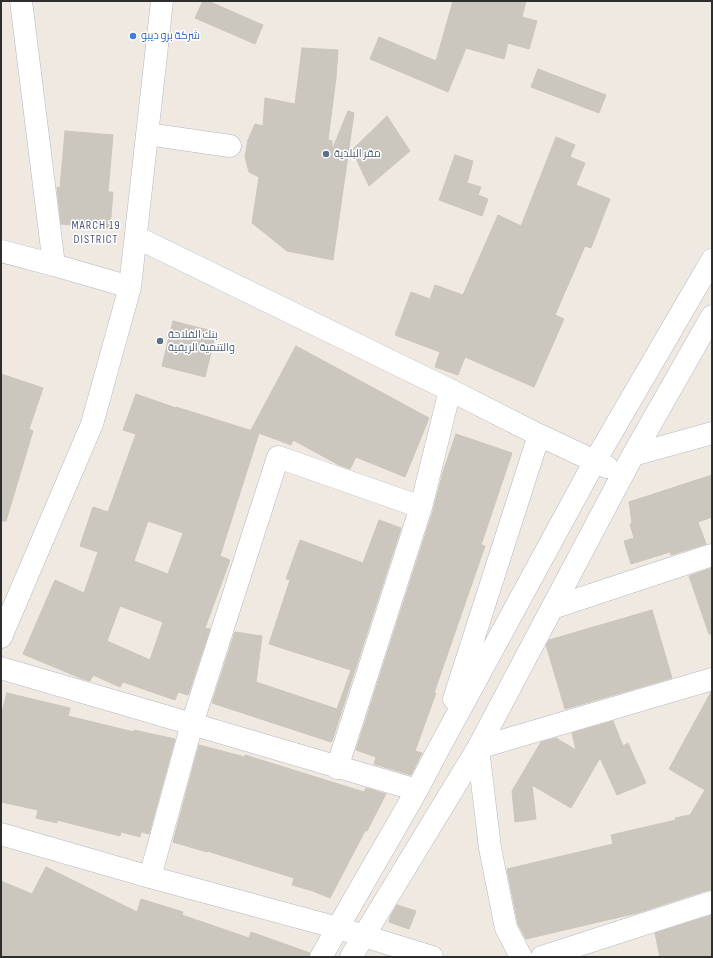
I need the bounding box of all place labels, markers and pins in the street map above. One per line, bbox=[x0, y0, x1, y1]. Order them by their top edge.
place label: شركة برو ديبو bbox=[141, 29, 200, 43]
marker: شركة برو ديبو bbox=[128, 31, 138, 41]
place label: مقر البلدية bbox=[334, 147, 381, 161]
marker: مقر البلدية bbox=[321, 149, 331, 159]
place label: بنك الفلاحة والتنمية الريفية bbox=[168, 328, 235, 354]
marker: بنك الفلاحة والتنمية الريفية bbox=[155, 336, 165, 346]

